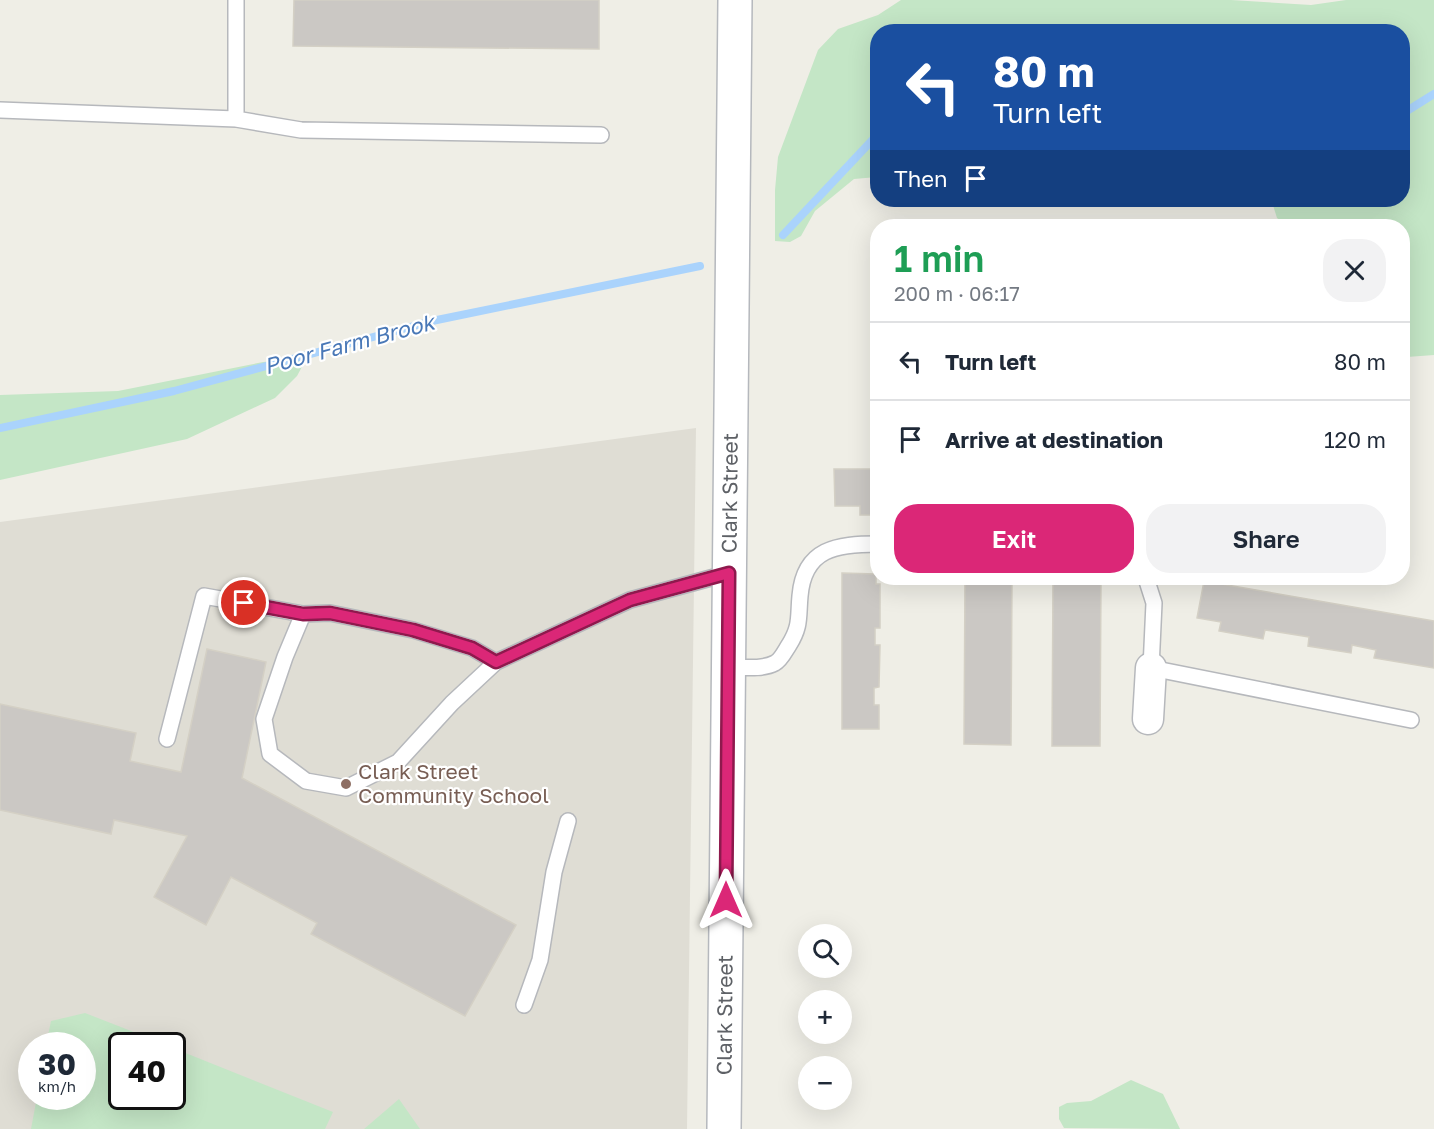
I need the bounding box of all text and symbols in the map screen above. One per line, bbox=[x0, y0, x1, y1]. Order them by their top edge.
text: 80 m bbox=[993, 46, 1094, 96]
icon: left bbox=[894, 48, 972, 126]
text: Turn left bbox=[993, 97, 1102, 129]
icon: arrive bbox=[959, 162, 992, 195]
text: Then bbox=[894, 165, 947, 192]
text: 1 min bbox=[894, 237, 984, 280]
button: close bbox=[1323, 239, 1386, 302]
text: 200 m · 06:17 bbox=[894, 281, 1020, 305]
water label: Poor Farm Brook bbox=[261, 307, 439, 379]
icon: left bbox=[894, 345, 927, 378]
text: Turn left bbox=[945, 348, 1036, 375]
text: 80 m bbox=[1334, 348, 1386, 375]
icon: arrive bbox=[894, 423, 927, 456]
text: Arrive at destination bbox=[945, 426, 1163, 453]
text: 120 m bbox=[1324, 426, 1386, 453]
street label: Clark Street bbox=[716, 433, 743, 553]
button: Exit bbox=[894, 504, 1134, 573]
button: Share bbox=[1146, 504, 1386, 573]
pin bbox=[218, 577, 269, 628]
icon: arrive bbox=[227, 586, 260, 619]
place label: Clark Street Community School bbox=[358, 758, 549, 808]
marker: Clark Street Community School bbox=[339, 777, 353, 791]
position arrow bbox=[694, 868, 758, 932]
map controls bbox=[798, 924, 852, 1110]
button: search bbox=[798, 924, 852, 978]
street label: Clark Street bbox=[711, 955, 738, 1075]
button: + bbox=[798, 990, 852, 1044]
speed limit sign: 40 bbox=[108, 1032, 186, 1110]
text: 30 bbox=[38, 1046, 76, 1082]
button: − bbox=[798, 1056, 852, 1110]
text: km/h bbox=[38, 1077, 76, 1095]

